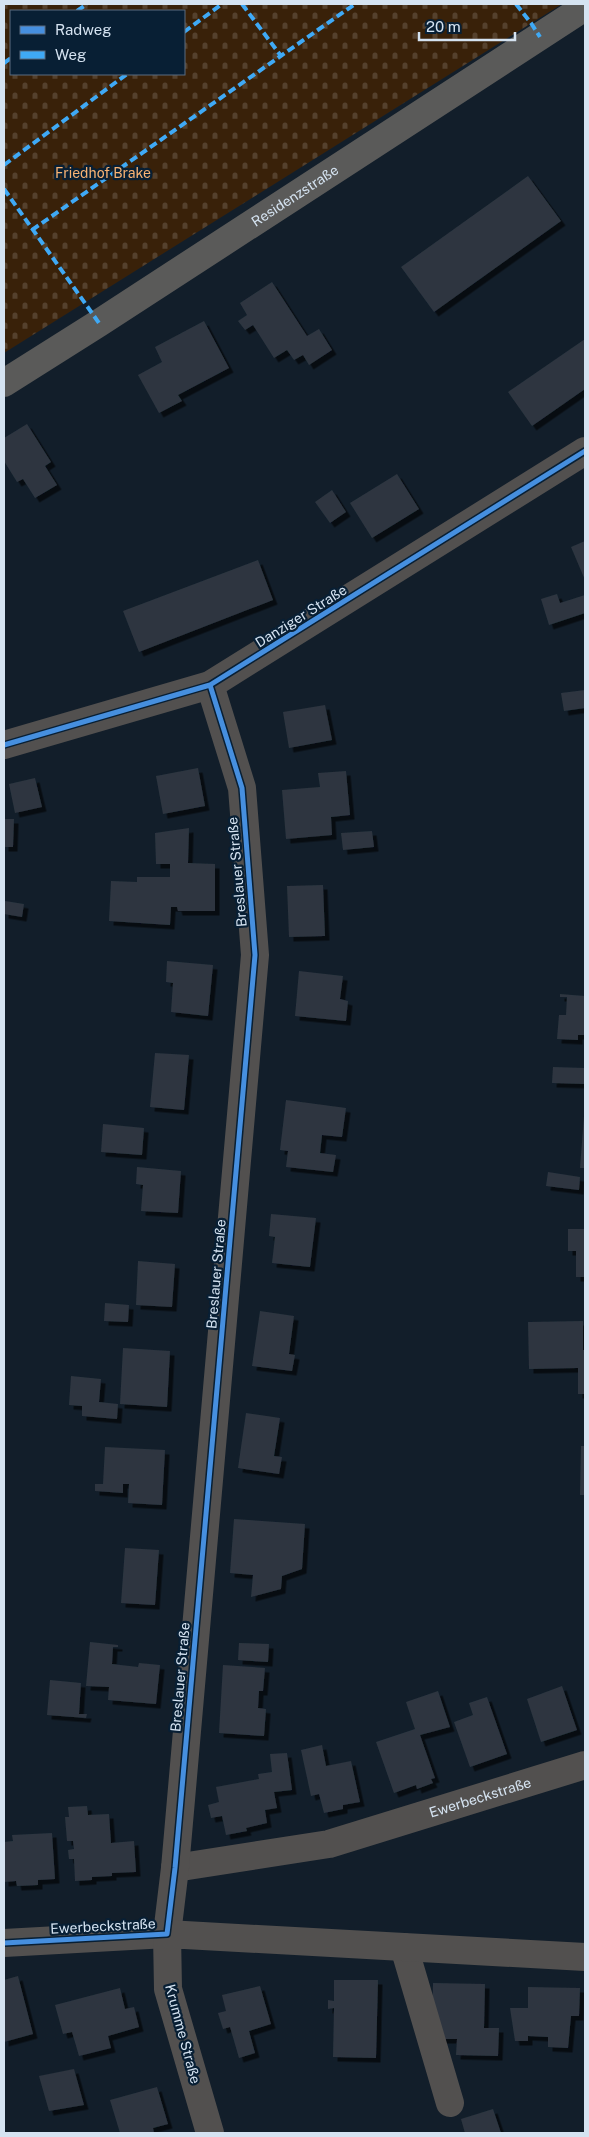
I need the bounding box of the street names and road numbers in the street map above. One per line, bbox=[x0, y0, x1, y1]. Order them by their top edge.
street label: Residenzstraße bbox=[248, 162, 341, 230]
street label: Danziger Straße bbox=[252, 581, 350, 651]
street label: Breslauer Straße bbox=[224, 816, 250, 928]
street label: Breslauer Straße bbox=[203, 1218, 229, 1330]
street label: Breslauer Straße bbox=[167, 1621, 193, 1733]
street label: Ewerbeckstraße bbox=[427, 1774, 533, 1821]
street label: Ewerbeckstraße bbox=[50, 1915, 156, 1937]
street label: Krumme Straße bbox=[162, 1982, 204, 2086]

